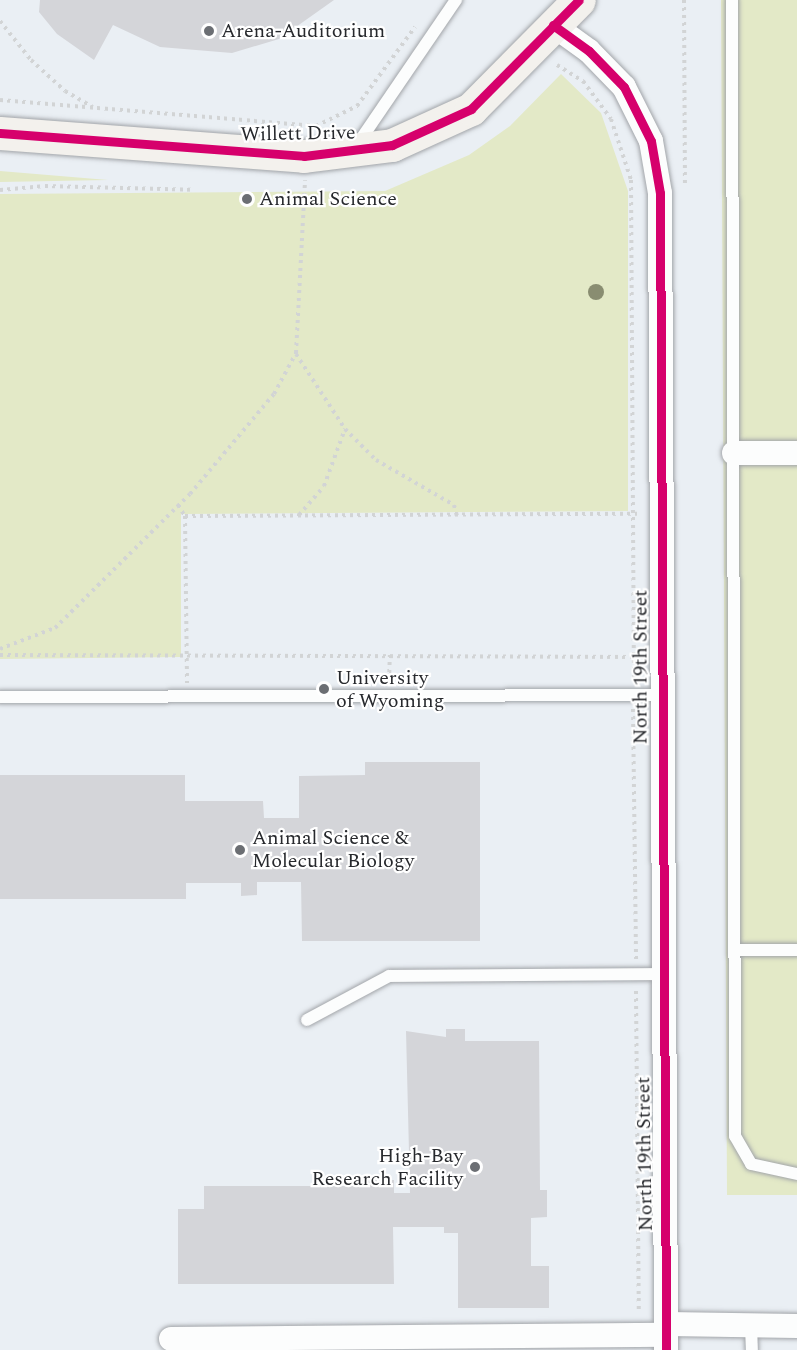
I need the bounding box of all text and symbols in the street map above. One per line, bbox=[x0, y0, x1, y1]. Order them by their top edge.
place label: Arena-Auditorium bbox=[221, 19, 385, 43]
marker: Arena-Auditorium bbox=[202, 24, 216, 38]
street label: Willett Drive bbox=[240, 121, 356, 147]
place label: Animal Science bbox=[259, 187, 397, 211]
marker: Animal Science bbox=[240, 192, 254, 206]
street label: North 19th Street bbox=[629, 590, 653, 744]
place label: University of Wyoming bbox=[336, 666, 444, 713]
marker: University of Wyoming bbox=[317, 682, 331, 696]
place label: Animal Science & Molecular Biology bbox=[252, 826, 414, 873]
marker: Animal Science & Molecular Biology bbox=[233, 843, 247, 857]
street label: North 19th Street bbox=[632, 1076, 658, 1232]
place label: High-Bay Research Facility bbox=[311, 1144, 463, 1191]
marker: High-Bay Research Facility bbox=[468, 1160, 482, 1174]

